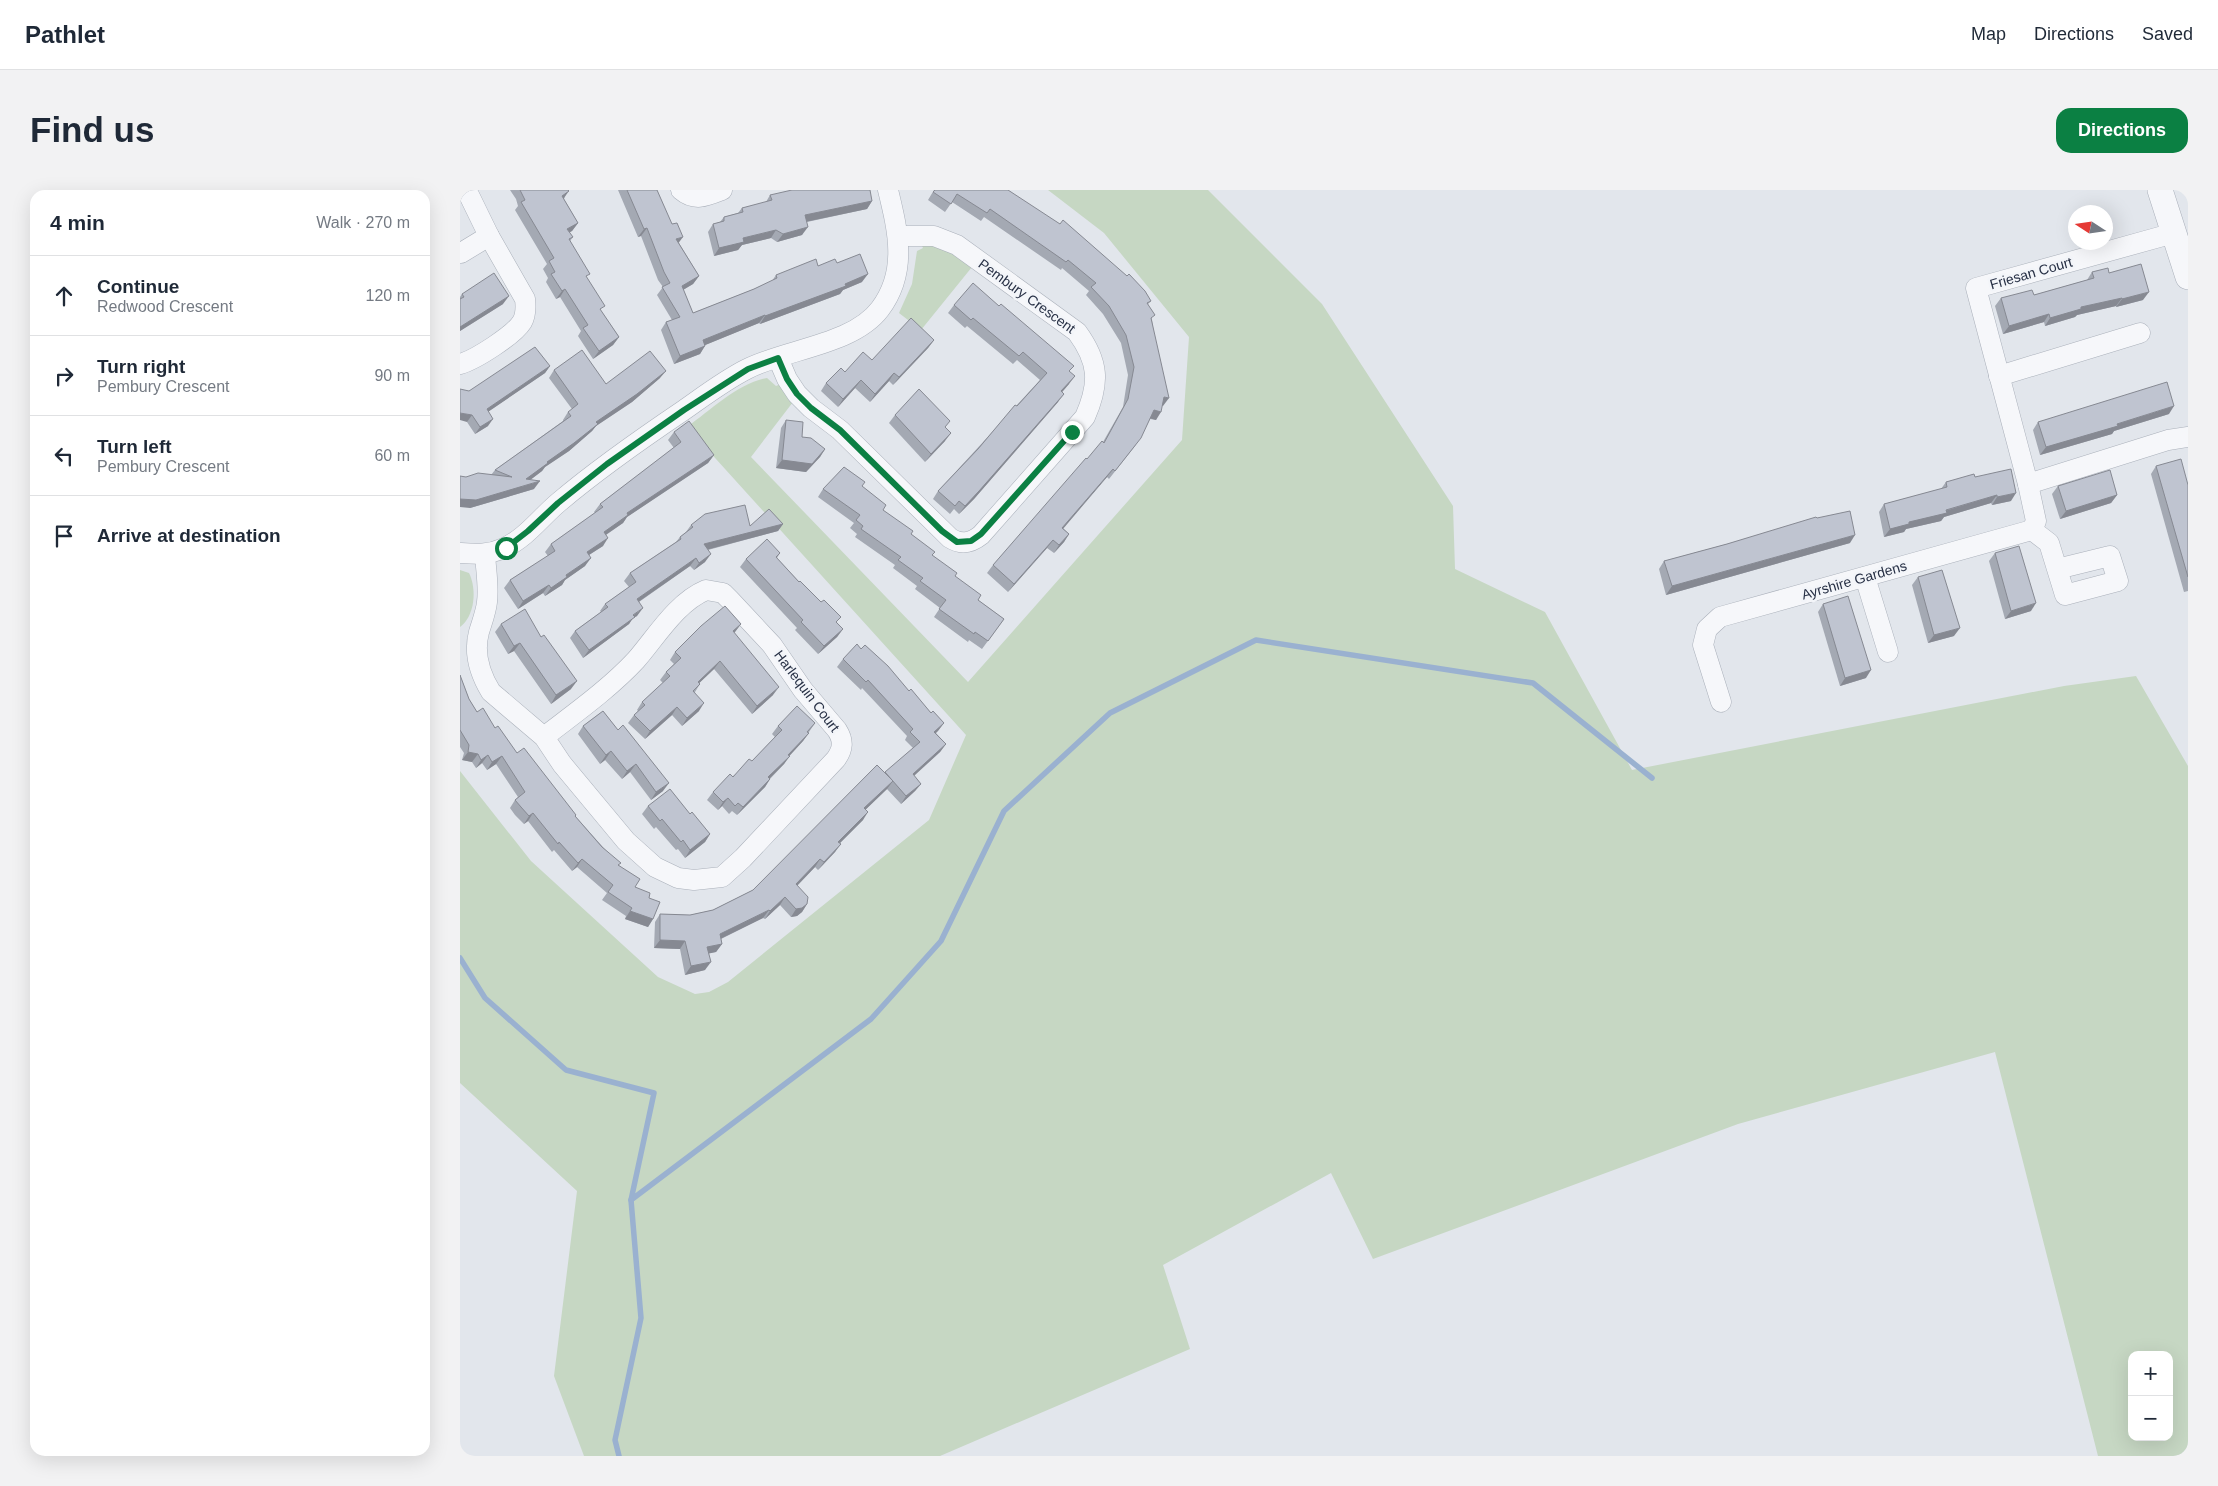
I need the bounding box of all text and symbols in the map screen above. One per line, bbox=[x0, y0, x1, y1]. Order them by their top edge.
text: Pathlet bbox=[25, 21, 105, 48]
text: Map bbox=[1971, 24, 2006, 44]
text: Directions bbox=[2034, 24, 2114, 44]
text: Saved bbox=[2142, 24, 2193, 44]
button: Directions bbox=[2056, 108, 2188, 153]
text: Find us bbox=[30, 110, 154, 149]
north arrow bbox=[2068, 205, 2113, 250]
text: 4 min bbox=[50, 211, 105, 234]
text: Walk · 270 m bbox=[316, 214, 410, 231]
street label: Friesan Court bbox=[1988, 254, 2074, 292]
street label: Pembury Crescent bbox=[975, 255, 1079, 337]
text: Continue bbox=[97, 276, 179, 297]
icon: ahead bbox=[50, 282, 78, 310]
text: 120 m bbox=[366, 287, 410, 304]
text: Redwood Crescent bbox=[97, 298, 233, 315]
text: Turn right bbox=[97, 356, 185, 377]
icon: right bbox=[50, 362, 78, 390]
text: 90 m bbox=[374, 367, 410, 384]
text: Pembury Crescent bbox=[97, 378, 230, 395]
route end bbox=[1061, 421, 1084, 444]
text: Turn left bbox=[97, 436, 172, 457]
icon: left bbox=[50, 442, 78, 470]
text: 60 m bbox=[374, 447, 410, 464]
text: Pembury Crescent bbox=[97, 458, 230, 475]
icon: arrive bbox=[50, 522, 78, 550]
text: Arrive at destination bbox=[97, 525, 281, 546]
route start bbox=[495, 537, 518, 560]
street label: Ayrshire Gardens bbox=[1800, 557, 1908, 603]
street label: Harlequin Court bbox=[771, 647, 843, 735]
map controls bbox=[2128, 1351, 2173, 1441]
button: + bbox=[2128, 1351, 2173, 1396]
button: − bbox=[2128, 1396, 2173, 1441]

